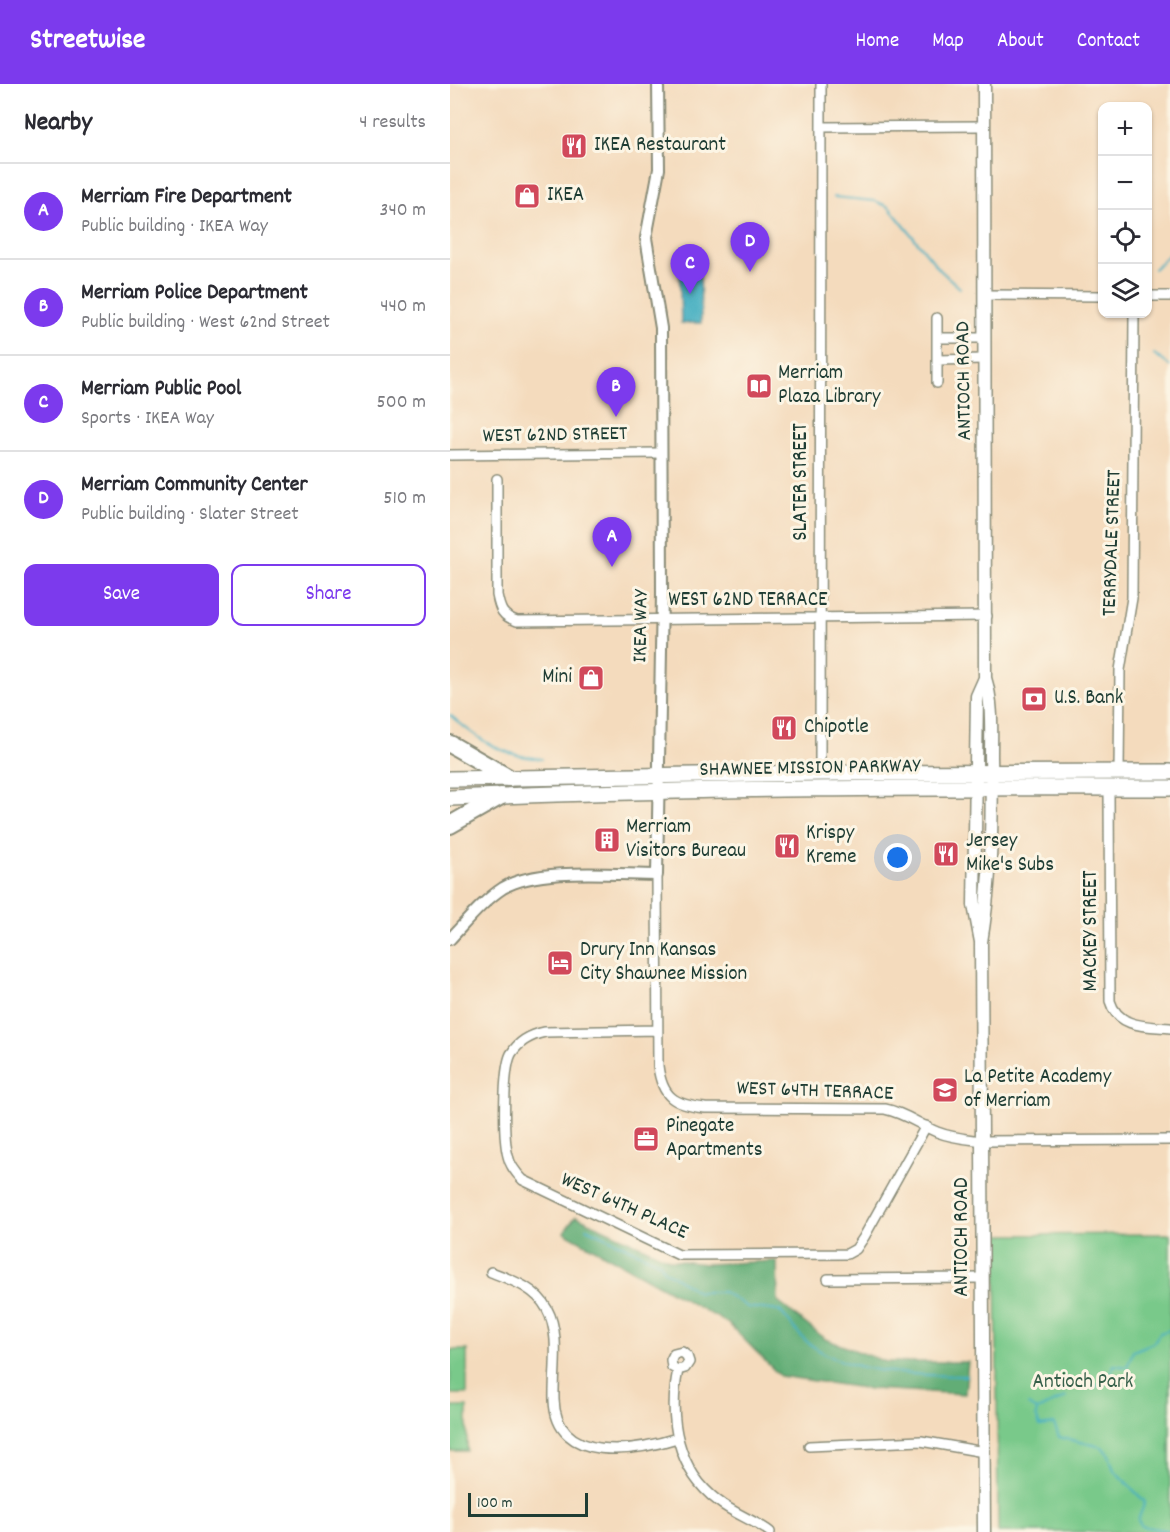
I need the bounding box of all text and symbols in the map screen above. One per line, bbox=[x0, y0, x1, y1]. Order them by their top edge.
text: Streetwise bbox=[30, 22, 145, 62]
text: Home bbox=[855, 27, 899, 57]
text: Map bbox=[932, 27, 964, 57]
text: About bbox=[997, 27, 1044, 57]
text: Contact bbox=[1077, 27, 1140, 57]
map controls bbox=[1098, 102, 1152, 318]
button: + bbox=[1098, 102, 1152, 156]
text: Nearby bbox=[24, 105, 92, 142]
text: 4 results bbox=[359, 109, 426, 137]
restaurant icon: IKEA Restaurant bbox=[559, 131, 589, 161]
place label: IKEA Restaurant bbox=[594, 131, 726, 161]
button: − bbox=[1098, 156, 1152, 210]
shop icon: IKEA bbox=[512, 181, 542, 211]
place label: IKEA bbox=[547, 181, 584, 211]
text: Merriam Fire Department bbox=[81, 182, 292, 213]
text: A bbox=[38, 197, 49, 225]
text: 340 m bbox=[380, 197, 426, 225]
button: locate bbox=[1098, 210, 1152, 264]
text: Public building · IKEA Way bbox=[81, 213, 268, 241]
pin: D bbox=[730, 222, 770, 272]
pin: C bbox=[670, 244, 710, 294]
button: layers bbox=[1098, 264, 1152, 318]
text: Merriam Police Department bbox=[81, 278, 308, 309]
text: B bbox=[39, 293, 48, 321]
text: 440 m bbox=[380, 293, 426, 321]
text: Public building · West 62nd Street bbox=[81, 309, 330, 337]
street label: ANTIOCH ROAD bbox=[949, 321, 981, 441]
place label: Merriam Plaza Library bbox=[778, 359, 881, 413]
pin: B bbox=[596, 368, 636, 417]
library icon: Merriam Plaza Library bbox=[744, 371, 774, 401]
text: Merriam Public Pool bbox=[81, 374, 241, 405]
text: C bbox=[39, 389, 48, 417]
text: 500 m bbox=[377, 389, 426, 417]
text: Sports · IKEA Way bbox=[81, 405, 214, 433]
street label: WEST 62ND STREET bbox=[482, 420, 628, 452]
street label: SLATER STREET bbox=[787, 423, 817, 541]
street label: TERRYDALE STREET bbox=[1095, 469, 1131, 617]
text: Merriam Community Center bbox=[81, 470, 308, 501]
text: D bbox=[38, 485, 49, 513]
text: 510 m bbox=[383, 485, 426, 513]
text: Public building · Slater Street bbox=[81, 501, 299, 529]
pin: A bbox=[592, 518, 632, 567]
button: Save bbox=[24, 564, 219, 626]
button: Share bbox=[231, 564, 426, 626]
street label: WEST 62ND TERRACE bbox=[668, 586, 828, 616]
street label: IKEA WAY bbox=[626, 588, 658, 663]
place label: Mini bbox=[542, 663, 572, 693]
shop icon: Mini bbox=[576, 663, 606, 693]
bank icon: U.S. Bank bbox=[1019, 684, 1049, 714]
place label: U.S. Bank bbox=[1054, 684, 1123, 714]
restaurant icon: Chipotle bbox=[769, 713, 799, 743]
place label: Chipotle bbox=[804, 713, 869, 743]
street label: SHAWNEE MISSION PARKWAY bbox=[699, 752, 922, 786]
place label: Merriam Visitors Bureau bbox=[626, 813, 746, 867]
place label: Krispy Kreme bbox=[806, 819, 856, 873]
building icon: Merriam Visitors Bureau bbox=[592, 825, 622, 855]
place label: Jersey Mike's Subs bbox=[966, 827, 1054, 881]
restaurant icon: Krispy Kreme bbox=[772, 831, 802, 861]
restaurant icon: Jersey Mike's Subs bbox=[931, 839, 961, 869]
your location bbox=[883, 843, 912, 872]
street label: MACKEY STREET bbox=[1077, 870, 1107, 992]
place label: Drury Inn Kansas City Shawnee Mission bbox=[580, 936, 747, 990]
hotel icon: Drury Inn Kansas City Shawnee Mission bbox=[545, 948, 575, 978]
place label: La Petite Academy of Merriam bbox=[964, 1063, 1112, 1117]
street label: WEST 64TH TERRACE bbox=[736, 1074, 894, 1110]
school or university icon: La Petite Academy of Merriam bbox=[930, 1075, 960, 1105]
place label: Pinegate Apartments bbox=[666, 1112, 763, 1166]
office icon: Pinegate Apartments bbox=[631, 1124, 661, 1154]
street label: WEST 64TH PLACE bbox=[556, 1166, 693, 1249]
street label: ANTIOCH ROAD bbox=[948, 1177, 978, 1297]
park label: Antioch Park bbox=[1033, 1368, 1133, 1398]
scale bar bbox=[468, 1490, 588, 1518]
text: 100 m bbox=[477, 1492, 513, 1515]

